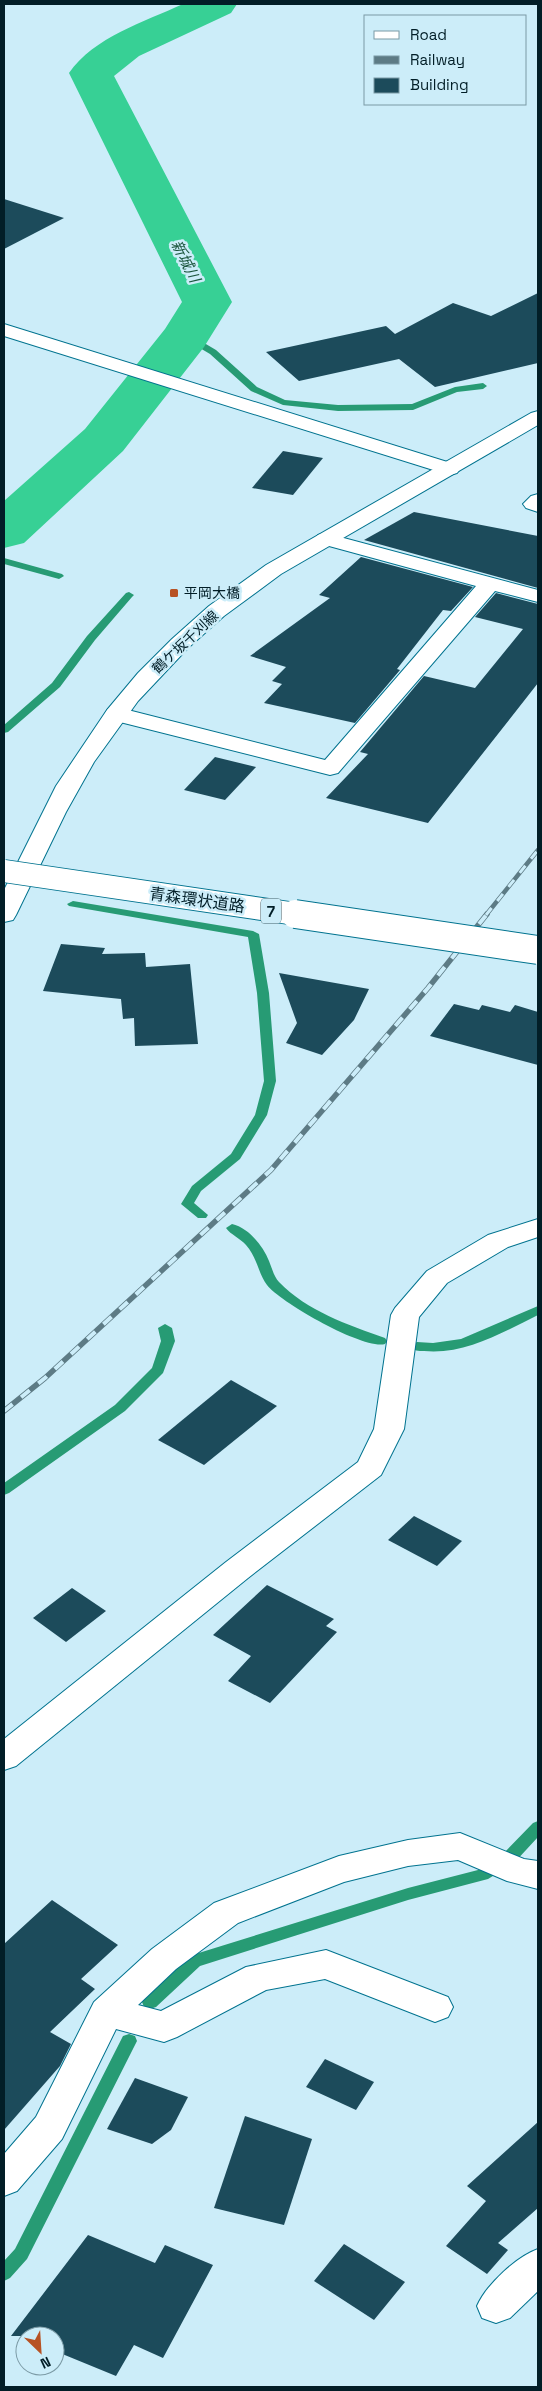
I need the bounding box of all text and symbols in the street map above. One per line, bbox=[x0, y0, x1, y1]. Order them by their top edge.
legend bbox=[364, 15, 527, 105]
text: Road bbox=[410, 25, 447, 44]
text: Railway bbox=[410, 50, 465, 69]
text: Building bbox=[410, 75, 469, 94]
water label: 新城川 bbox=[167, 237, 206, 287]
place label: 平岡大橋 bbox=[184, 584, 240, 602]
marker: 平岡大橋 bbox=[168, 587, 180, 599]
street label: 鶴ケ坂千刈線 bbox=[148, 607, 222, 677]
street label: 青森環状道路 bbox=[148, 883, 246, 917]
road number: 7 bbox=[261, 898, 281, 924]
north arrow bbox=[15, 2326, 65, 2376]
text: N bbox=[37, 2353, 54, 2373]

